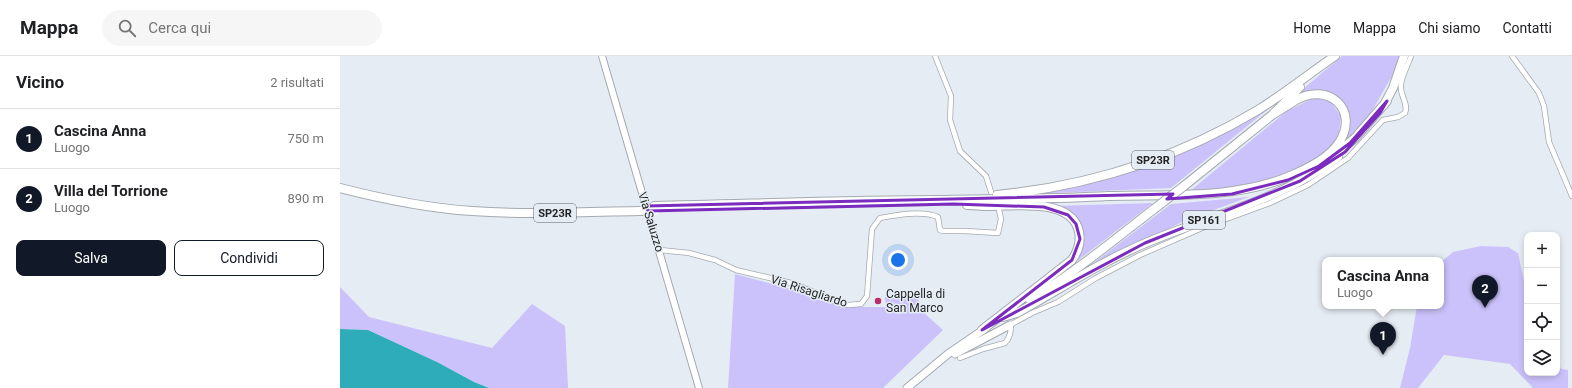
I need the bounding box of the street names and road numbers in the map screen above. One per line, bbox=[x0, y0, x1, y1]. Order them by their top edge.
road number: SP23R bbox=[1132, 151, 1174, 169]
street label: Via Saluzzo bbox=[635, 190, 667, 254]
road number: SP23R bbox=[534, 204, 576, 222]
road number: SP161 bbox=[1183, 211, 1225, 229]
street label: Via Risagliardo bbox=[769, 272, 849, 310]

